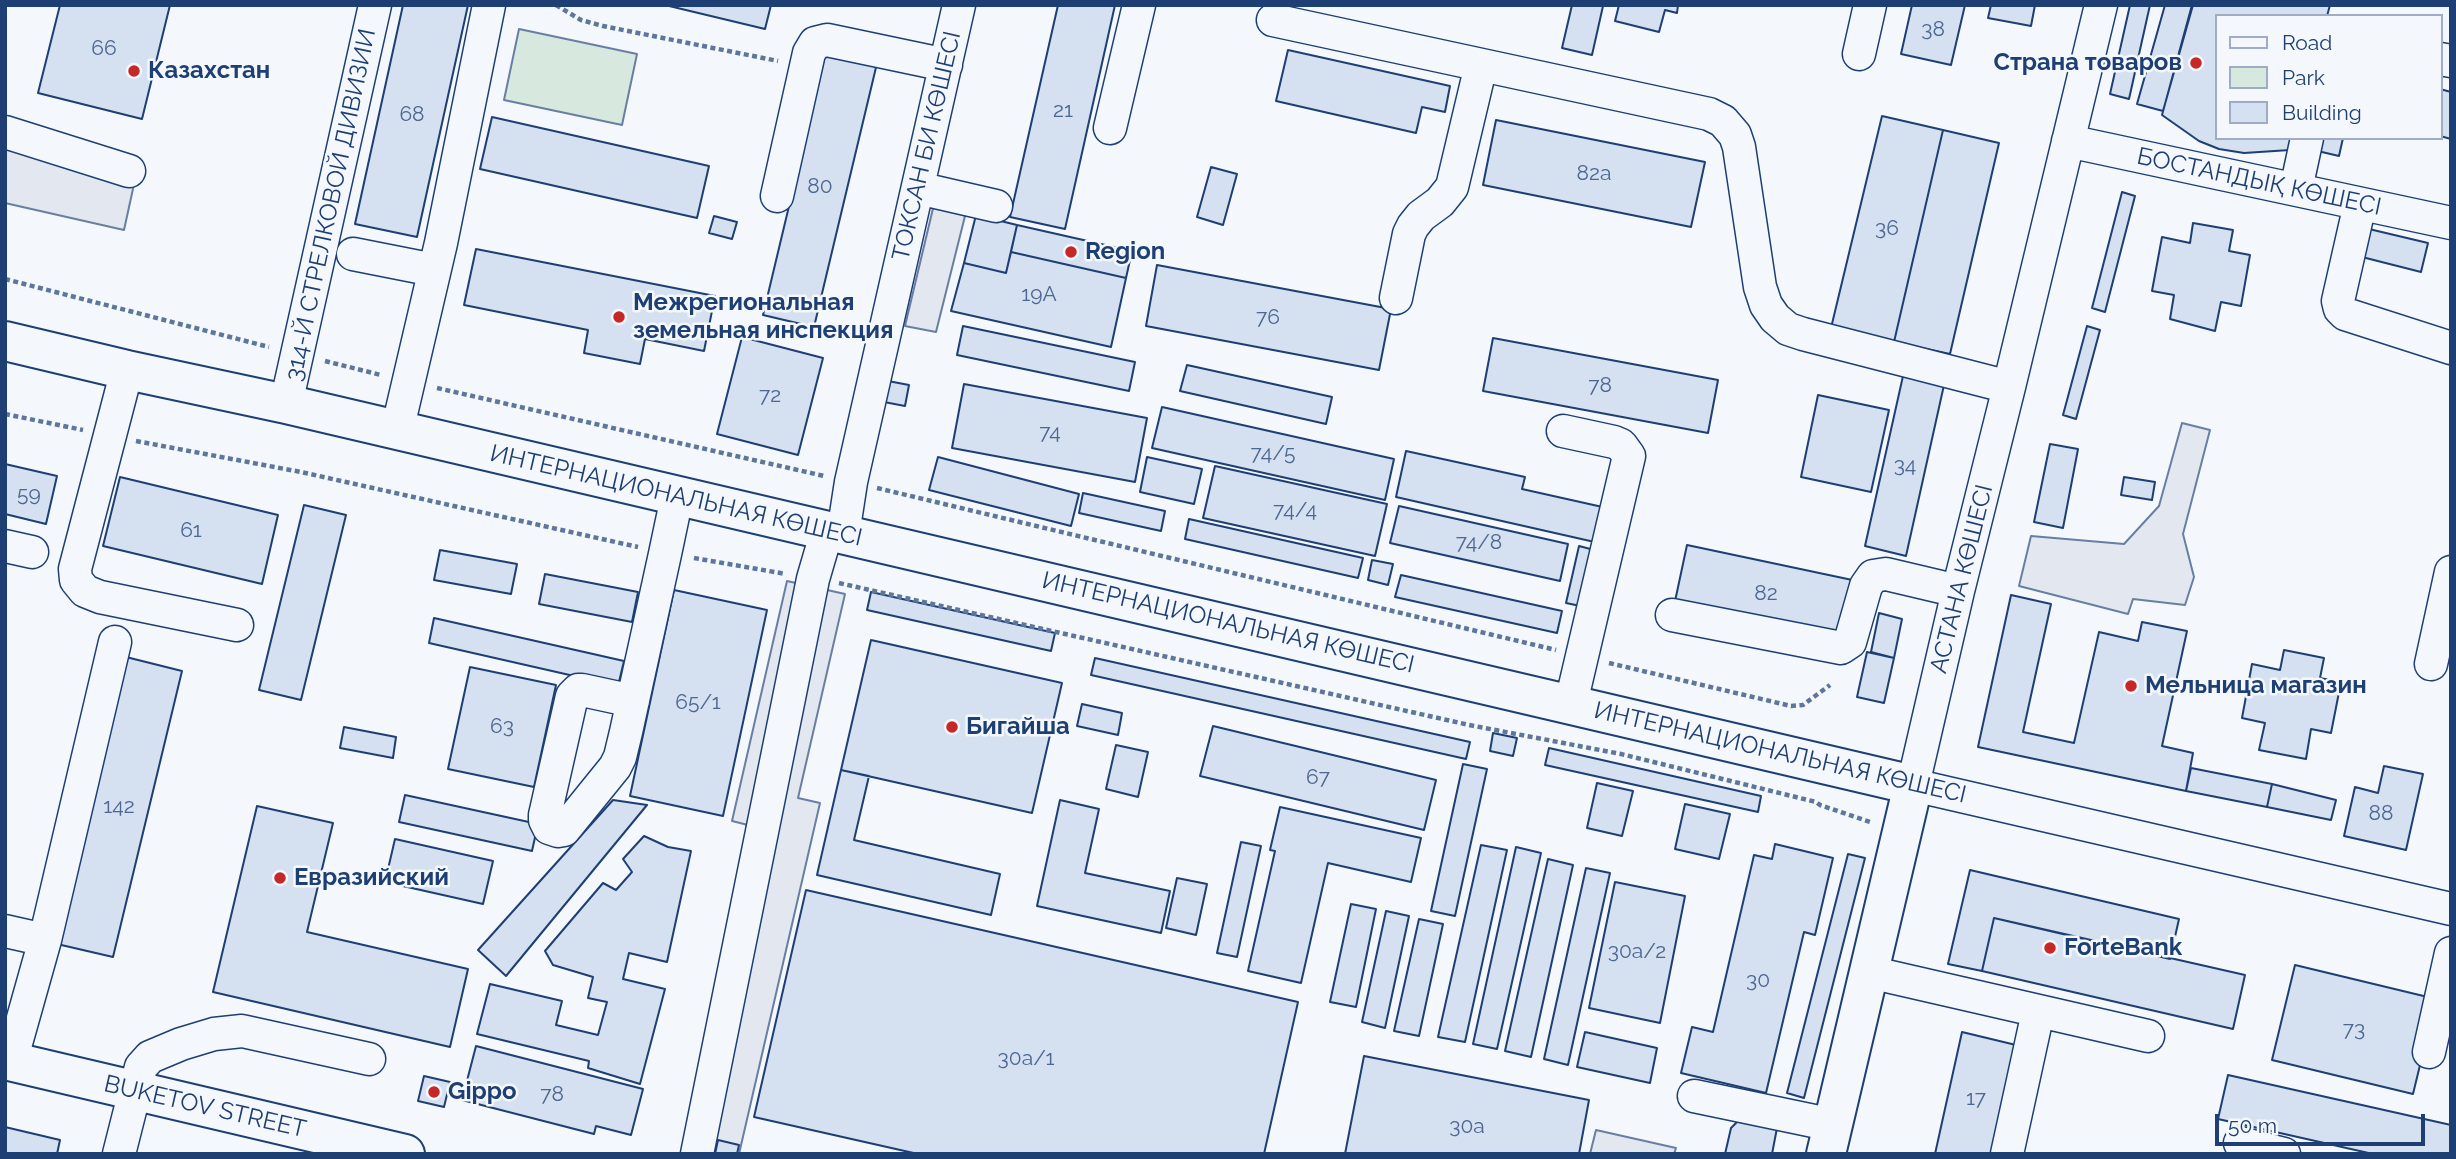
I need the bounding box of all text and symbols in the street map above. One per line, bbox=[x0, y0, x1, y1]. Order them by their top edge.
legend bbox=[2214, 14, 2442, 140]
house number: 38 bbox=[1921, 17, 1945, 43]
street label: 314-Й СТРЕЛКОВОЙ ДИВИЗИИ bbox=[280, 26, 382, 384]
street label: ТОКСАН БИ КӨШЕСІ bbox=[887, 28, 967, 264]
text: Road bbox=[2282, 30, 2332, 55]
house number: 66 bbox=[91, 36, 117, 62]
place label: Страна товаров bbox=[1993, 49, 2182, 77]
marker: Страна товаров bbox=[2188, 55, 2204, 71]
place label: Казахстан bbox=[148, 57, 270, 85]
marker: Казахстан bbox=[126, 63, 142, 79]
text: Park bbox=[2282, 65, 2325, 90]
house number: 21 bbox=[1053, 98, 1073, 124]
text: Building bbox=[2282, 100, 2362, 125]
house number: 68 bbox=[399, 102, 425, 128]
street label: БОСТАНДЫҚ КӨШЕСІ bbox=[2134, 142, 2384, 222]
house number: 82а bbox=[1577, 161, 1611, 187]
house number: 80 bbox=[807, 174, 833, 200]
house number: 36 bbox=[1875, 216, 1899, 242]
place label: Region bbox=[1085, 238, 1165, 266]
marker: Region bbox=[1063, 244, 1079, 260]
house number: 19А bbox=[1021, 282, 1057, 308]
place label: Межрегиональная земельная инспекция bbox=[633, 289, 894, 345]
house number: 76 bbox=[1256, 305, 1280, 331]
marker: Межрегиональная земельная инспекция bbox=[611, 309, 627, 325]
house number: 78 bbox=[1588, 373, 1612, 399]
house number: 72 bbox=[759, 383, 781, 409]
house number: 74 bbox=[1039, 420, 1061, 446]
street label: ИНТЕРНАЦИОНАЛЬНАЯ КӨШЕСІ bbox=[487, 439, 865, 553]
house number: 74/5 bbox=[1251, 441, 1295, 467]
house number: 34 bbox=[1894, 453, 1916, 479]
house number: 59 bbox=[17, 482, 41, 508]
street label: АСТАНА КӨШЕСІ bbox=[1925, 482, 1999, 676]
house number: 74/4 bbox=[1273, 498, 1317, 524]
house number: 61 bbox=[180, 518, 202, 544]
house number: 74/8 bbox=[1456, 530, 1502, 556]
street label: ИНТЕРНАЦИОНАЛЬНАЯ КӨШЕСІ bbox=[1039, 566, 1417, 680]
house number: 82 bbox=[1754, 581, 1778, 607]
place label: Мельница магазин bbox=[2145, 672, 2367, 700]
marker: Мельница магазин bbox=[2123, 678, 2139, 694]
house number: 65/1 bbox=[675, 690, 721, 716]
street label: ИНТЕРНАЦИОНАЛЬНАЯ КӨШЕСІ bbox=[1591, 696, 1969, 810]
place label: Бигайша bbox=[966, 713, 1070, 741]
house number: 63 bbox=[490, 714, 514, 740]
marker: Бигайша bbox=[944, 719, 960, 735]
house number: 67 bbox=[1306, 765, 1330, 791]
house number: 142 bbox=[103, 794, 135, 820]
house number: 88 bbox=[2369, 801, 2393, 827]
place label: Евразийский bbox=[294, 864, 449, 892]
marker: Евразийский bbox=[272, 870, 288, 886]
place label: ForteBank bbox=[2064, 934, 2182, 962]
house number: 30а/2 bbox=[1608, 939, 1666, 965]
marker: ForteBank bbox=[2042, 940, 2058, 956]
house number: 30 bbox=[1746, 968, 1770, 994]
house number: 73 bbox=[2343, 1017, 2365, 1043]
house number: 30а/1 bbox=[998, 1046, 1054, 1072]
street label: BUKETOV STREET bbox=[101, 1070, 309, 1144]
place label: Gippo bbox=[448, 1078, 516, 1106]
house number: 78 bbox=[540, 1082, 564, 1108]
marker: Gippo bbox=[426, 1084, 442, 1100]
house number: 17 bbox=[1966, 1086, 1986, 1112]
scale bar bbox=[2218, 1100, 2428, 1144]
text: 50 m bbox=[2228, 1113, 2277, 1138]
house number: 30а bbox=[1449, 1114, 1485, 1140]

